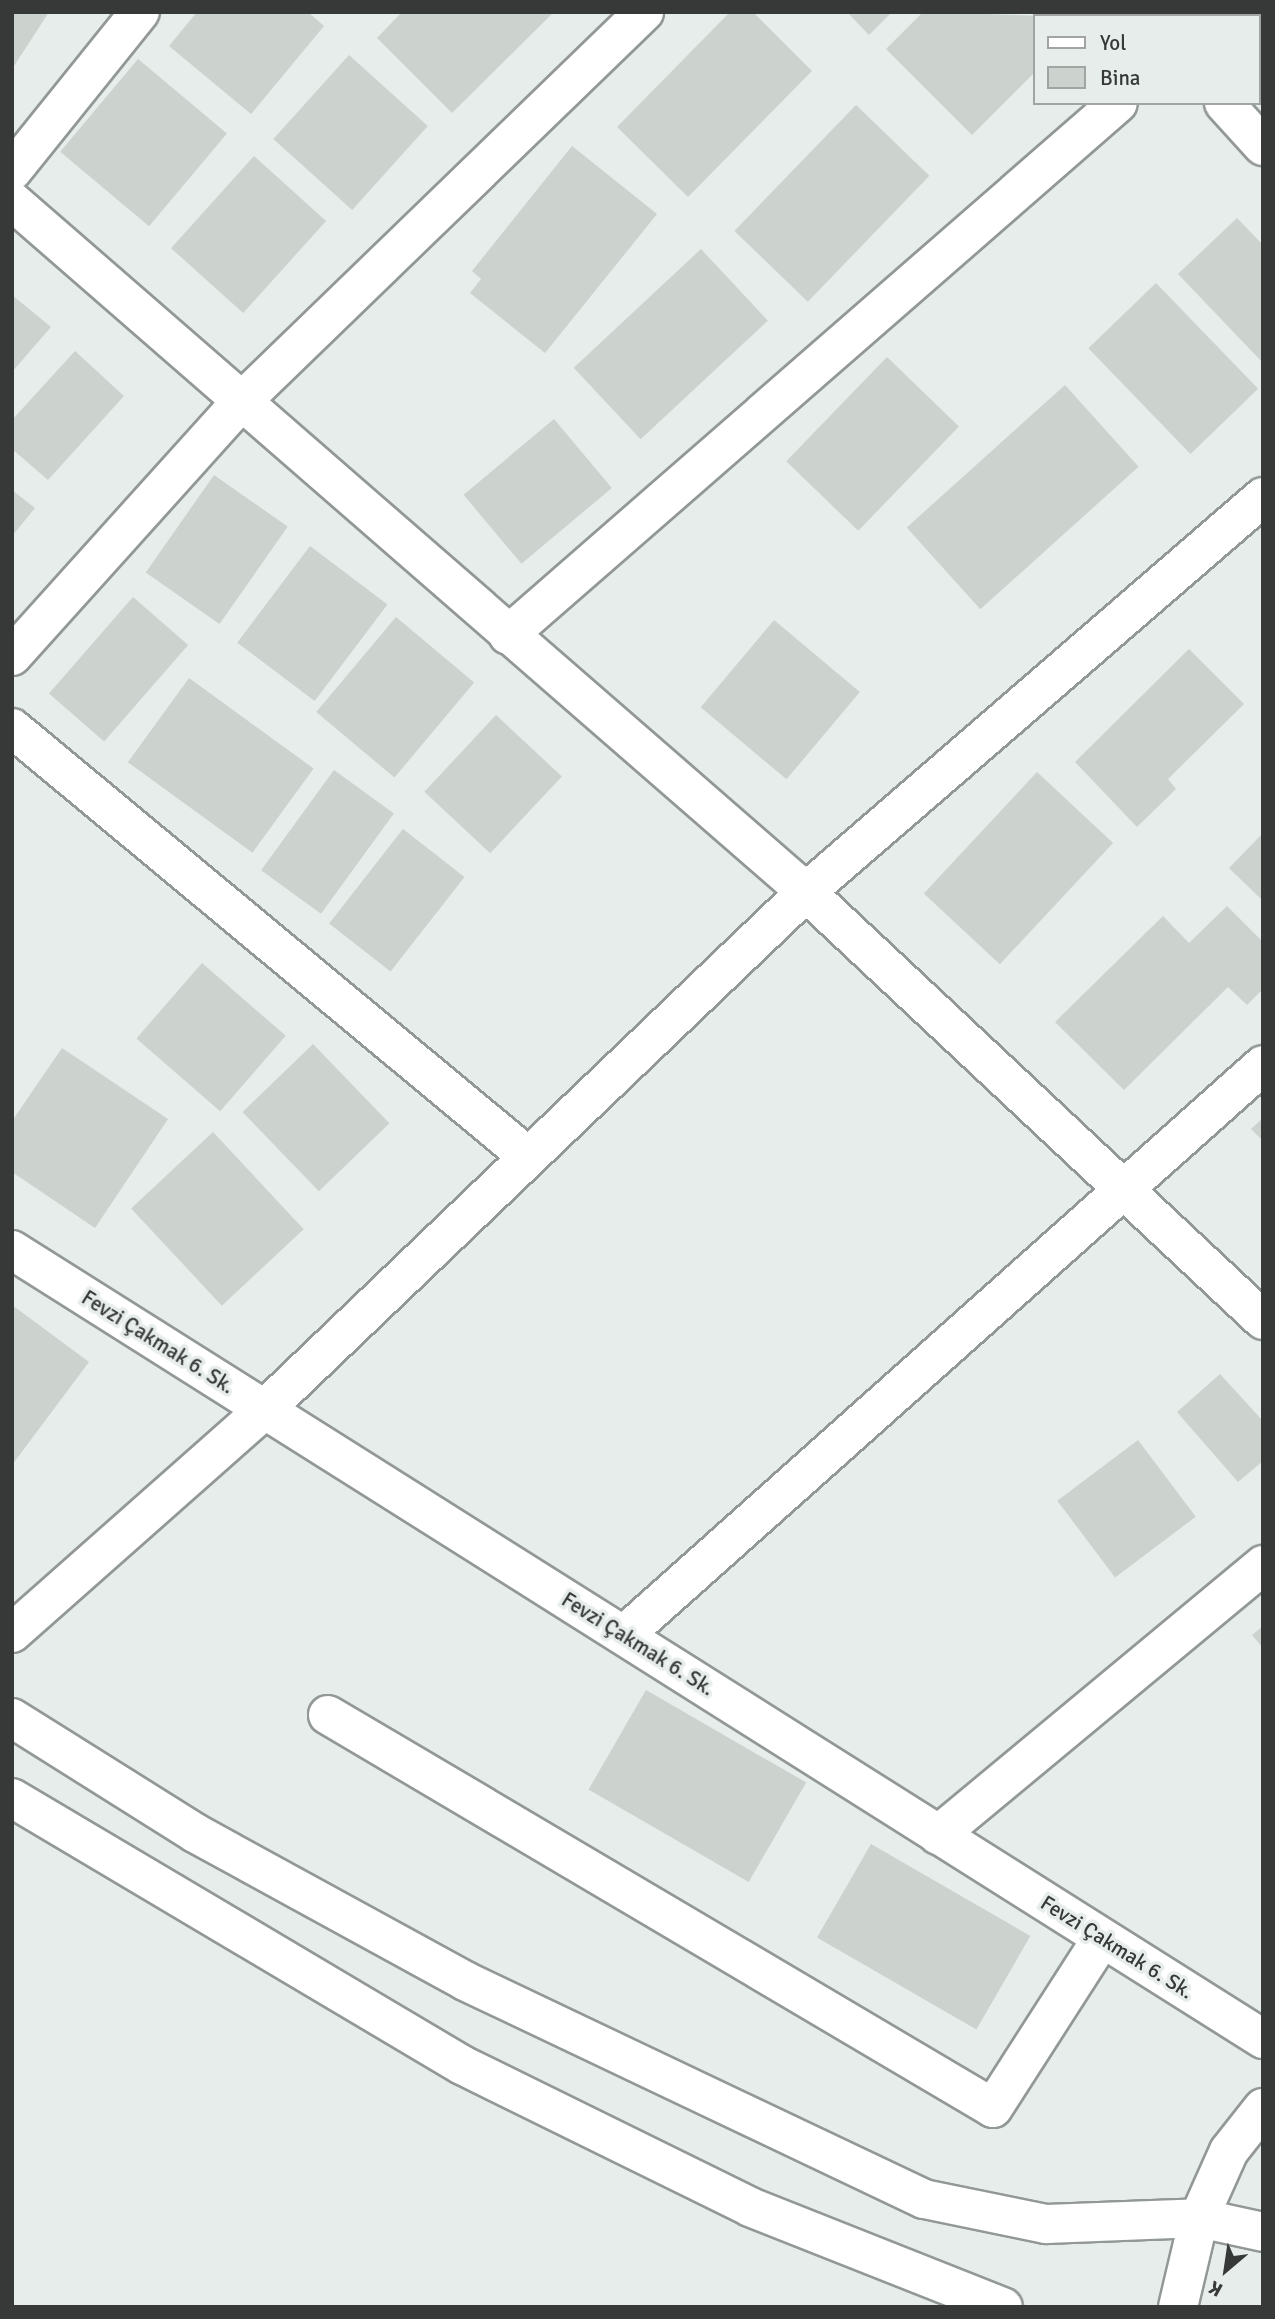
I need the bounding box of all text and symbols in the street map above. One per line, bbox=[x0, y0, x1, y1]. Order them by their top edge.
legend bbox=[1034, 14, 1261, 105]
text: Yol bbox=[1100, 30, 1126, 56]
text: Bina bbox=[1100, 65, 1141, 91]
street label: Fevzi Çakmak 6. Sk. bbox=[77, 1285, 239, 1399]
street label: Fevzi Çakmak 6. Sk. bbox=[557, 1587, 719, 1701]
street label: Fevzi Çakmak 6. Sk. bbox=[1036, 1890, 1198, 2004]
north arrow bbox=[1191, 2235, 1261, 2305]
text: K bbox=[1205, 2275, 1227, 2302]

